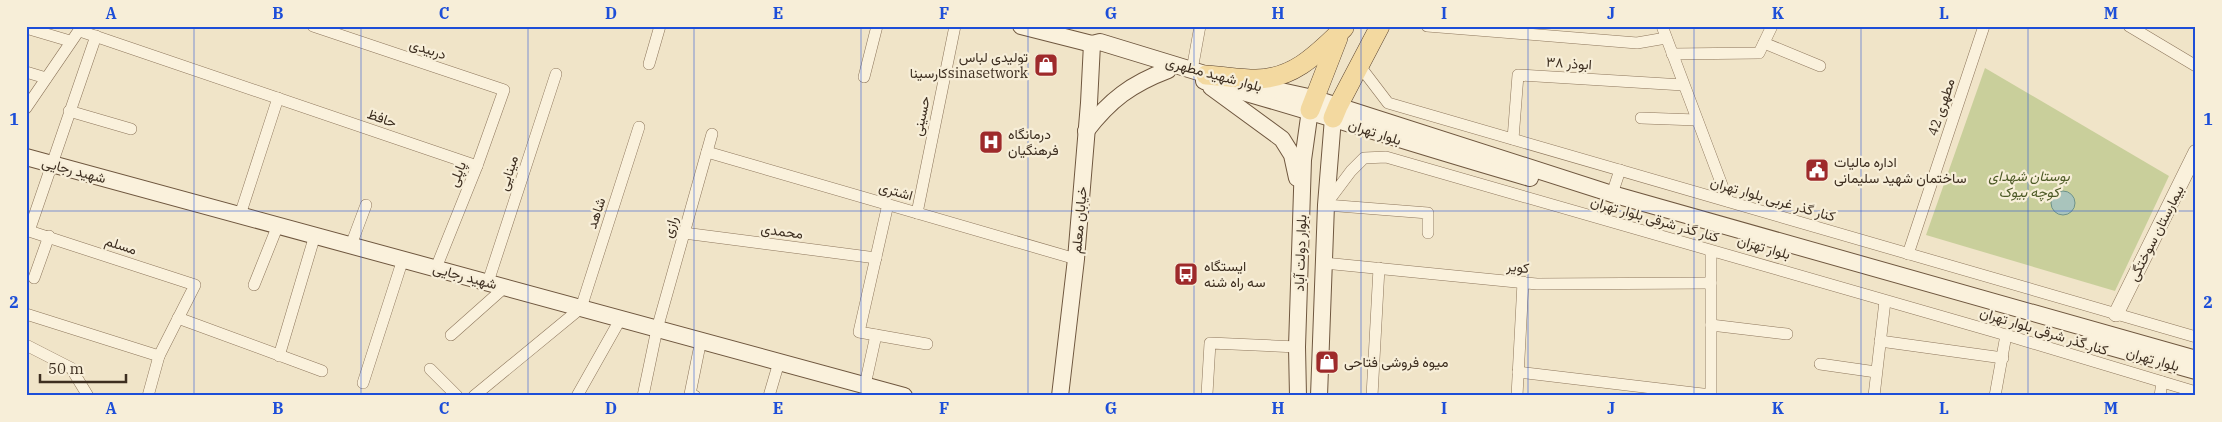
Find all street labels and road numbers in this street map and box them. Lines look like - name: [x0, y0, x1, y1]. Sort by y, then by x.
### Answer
- street label: دربیدی: [407, 35, 449, 63]
- street label: بلوار شهید مطهری: [1164, 52, 1264, 96]
- street label: ۳۸ ابوذر: [1546, 52, 1592, 74]
- street label: مطهری 42: [1923, 76, 1959, 138]
- street label: حسینی: [908, 95, 934, 137]
- street label: حافظ: [365, 105, 399, 131]
- street label: بلوار تهران: [1346, 115, 1404, 149]
- street label: شهید رجایی: [40, 153, 108, 187]
- street label: مینایی: [494, 153, 522, 193]
- street label: پاپلی: [444, 159, 471, 190]
- street label: کنار گذر غربی بلوار تهران: [1709, 173, 1837, 225]
- street label: اشتری: [877, 178, 915, 204]
- street label: بیمارستان سوختگی: [2124, 182, 2188, 284]
- street label: خیابان معلم: [1067, 186, 1091, 254]
- street label: کنار گذر شرقی بلوار تهران: [1589, 192, 1721, 246]
- street label: شاهد: [583, 195, 609, 231]
- street label: رازی: [658, 214, 682, 240]
- street label: بلوار دولت آباد: [1290, 214, 1310, 292]
- street label: محمدی: [760, 219, 804, 243]
- street label: مسلم: [103, 231, 139, 259]
- street label: بلوار تهران: [1735, 231, 1793, 263]
- street label: کویر: [1505, 257, 1530, 277]
- street label: شهید رجایی: [431, 259, 499, 293]
- street label: کنار گذر شرقی بلوار تهران: [1978, 303, 2110, 359]
- street label: بلوار تهران: [2124, 343, 2182, 375]

